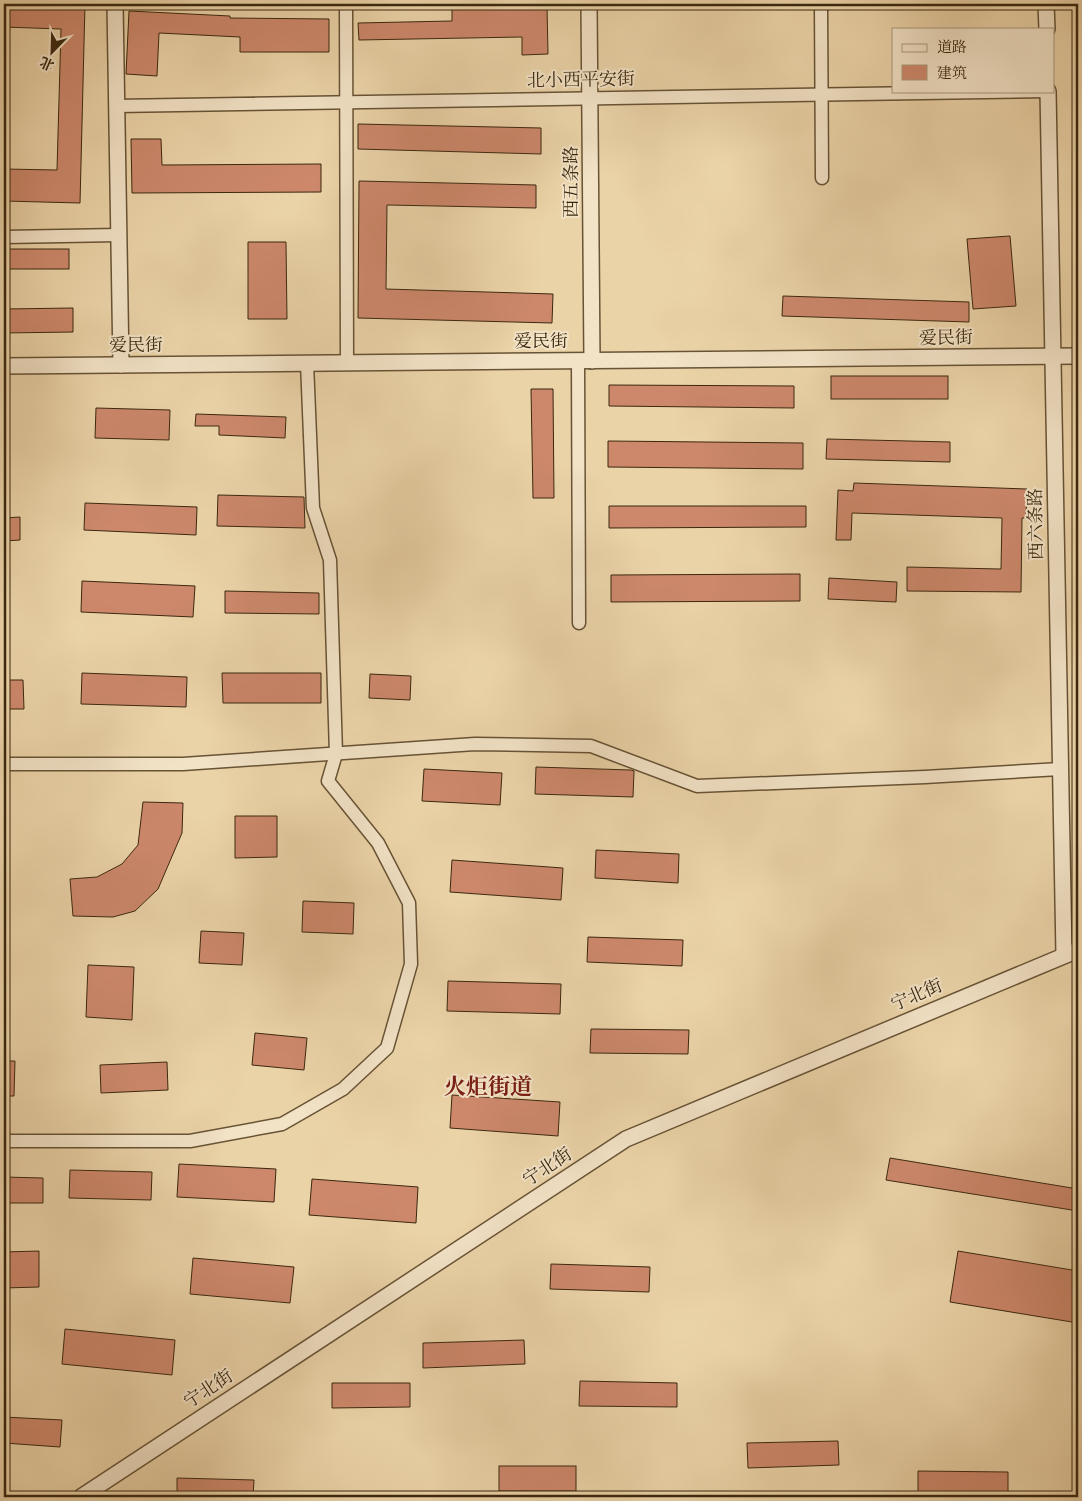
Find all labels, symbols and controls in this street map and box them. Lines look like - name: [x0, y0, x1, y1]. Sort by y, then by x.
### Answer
- north arrow: [28, 28, 78, 78]
- legend: [892, 28, 1054, 92]
- text: 道路: [937, 38, 967, 59]
- text: 北: [37, 51, 58, 74]
- text: 建筑: [937, 64, 967, 85]
- street label: 北小西平安街: [527, 68, 635, 94]
- street label: 西五条路: [560, 146, 585, 218]
- street label: 爱民街: [919, 326, 973, 352]
- street label: 爱民街: [514, 330, 568, 355]
- street label: 爱民街: [109, 334, 163, 359]
- street label: 西六条路: [1024, 488, 1050, 560]
- street label: 宁北街: [887, 974, 947, 1018]
- district label: 火炬街道: [444, 1073, 532, 1104]
- street label: 宁北街: [519, 1143, 577, 1193]
- street label: 宁北街: [180, 1365, 238, 1415]

